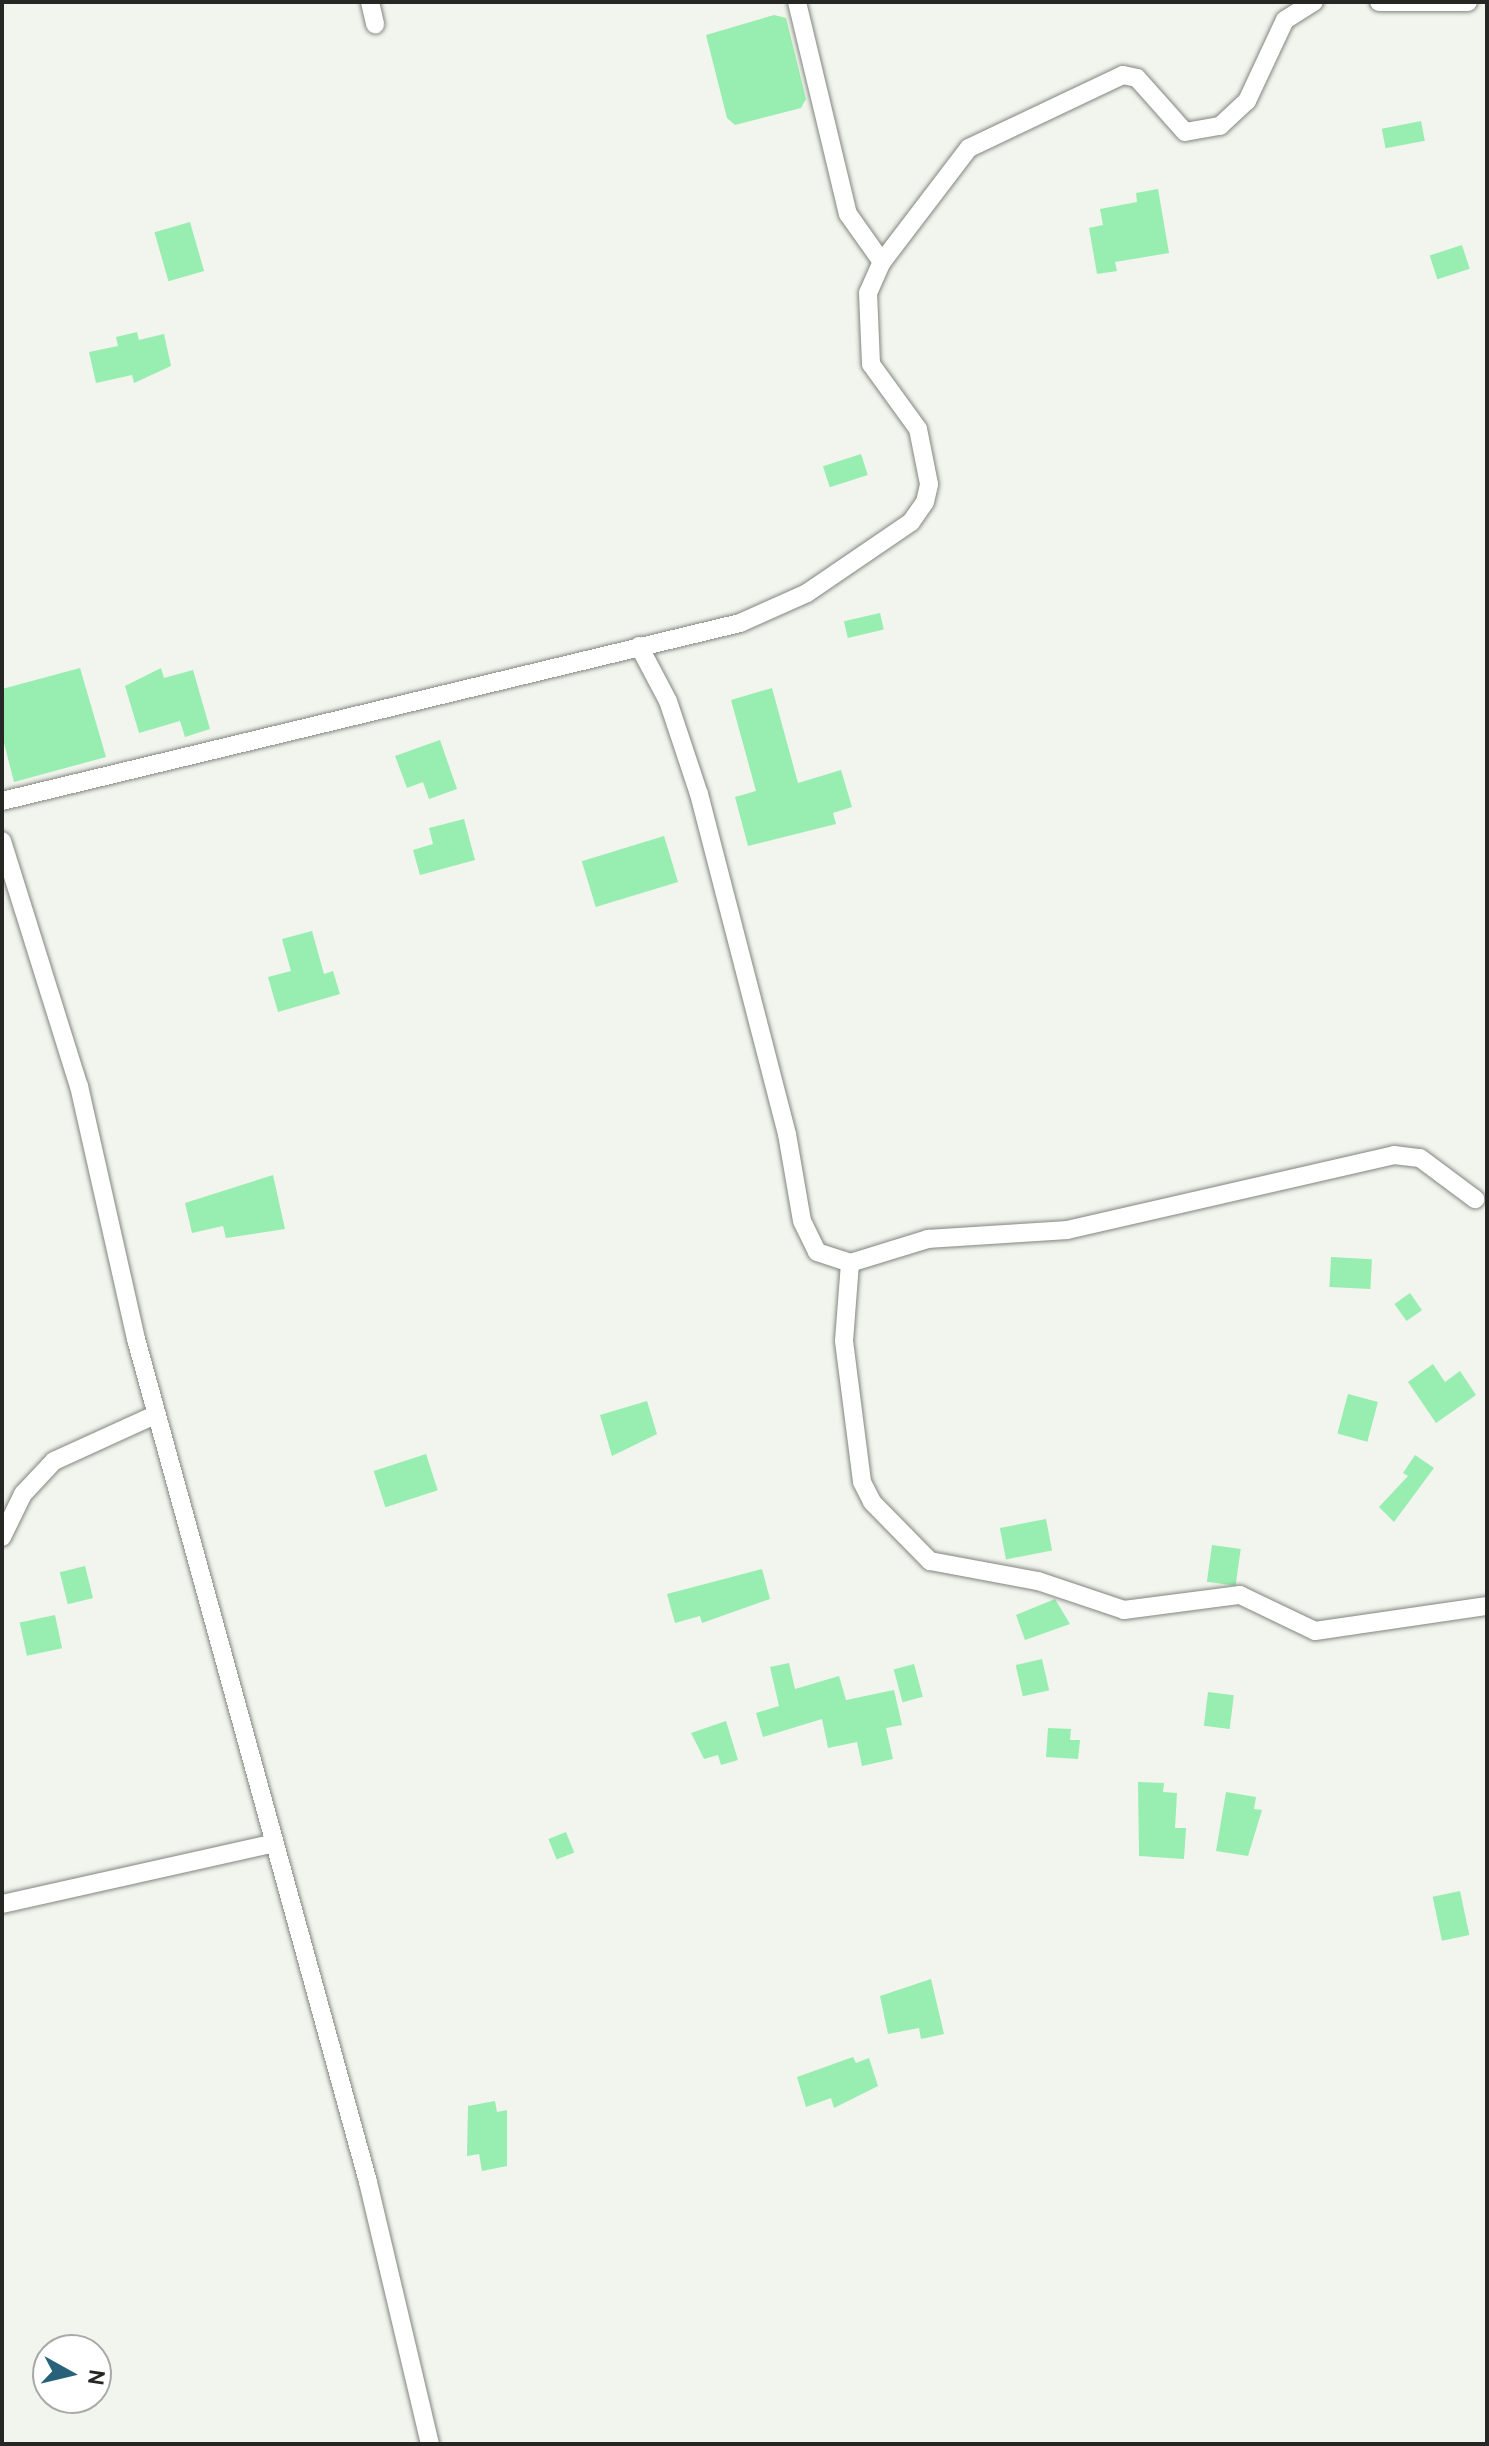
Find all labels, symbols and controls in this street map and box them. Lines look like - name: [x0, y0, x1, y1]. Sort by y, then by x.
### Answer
- north arrow: [32, 2334, 112, 2414]
- text: N: [80, 2367, 109, 2387]

